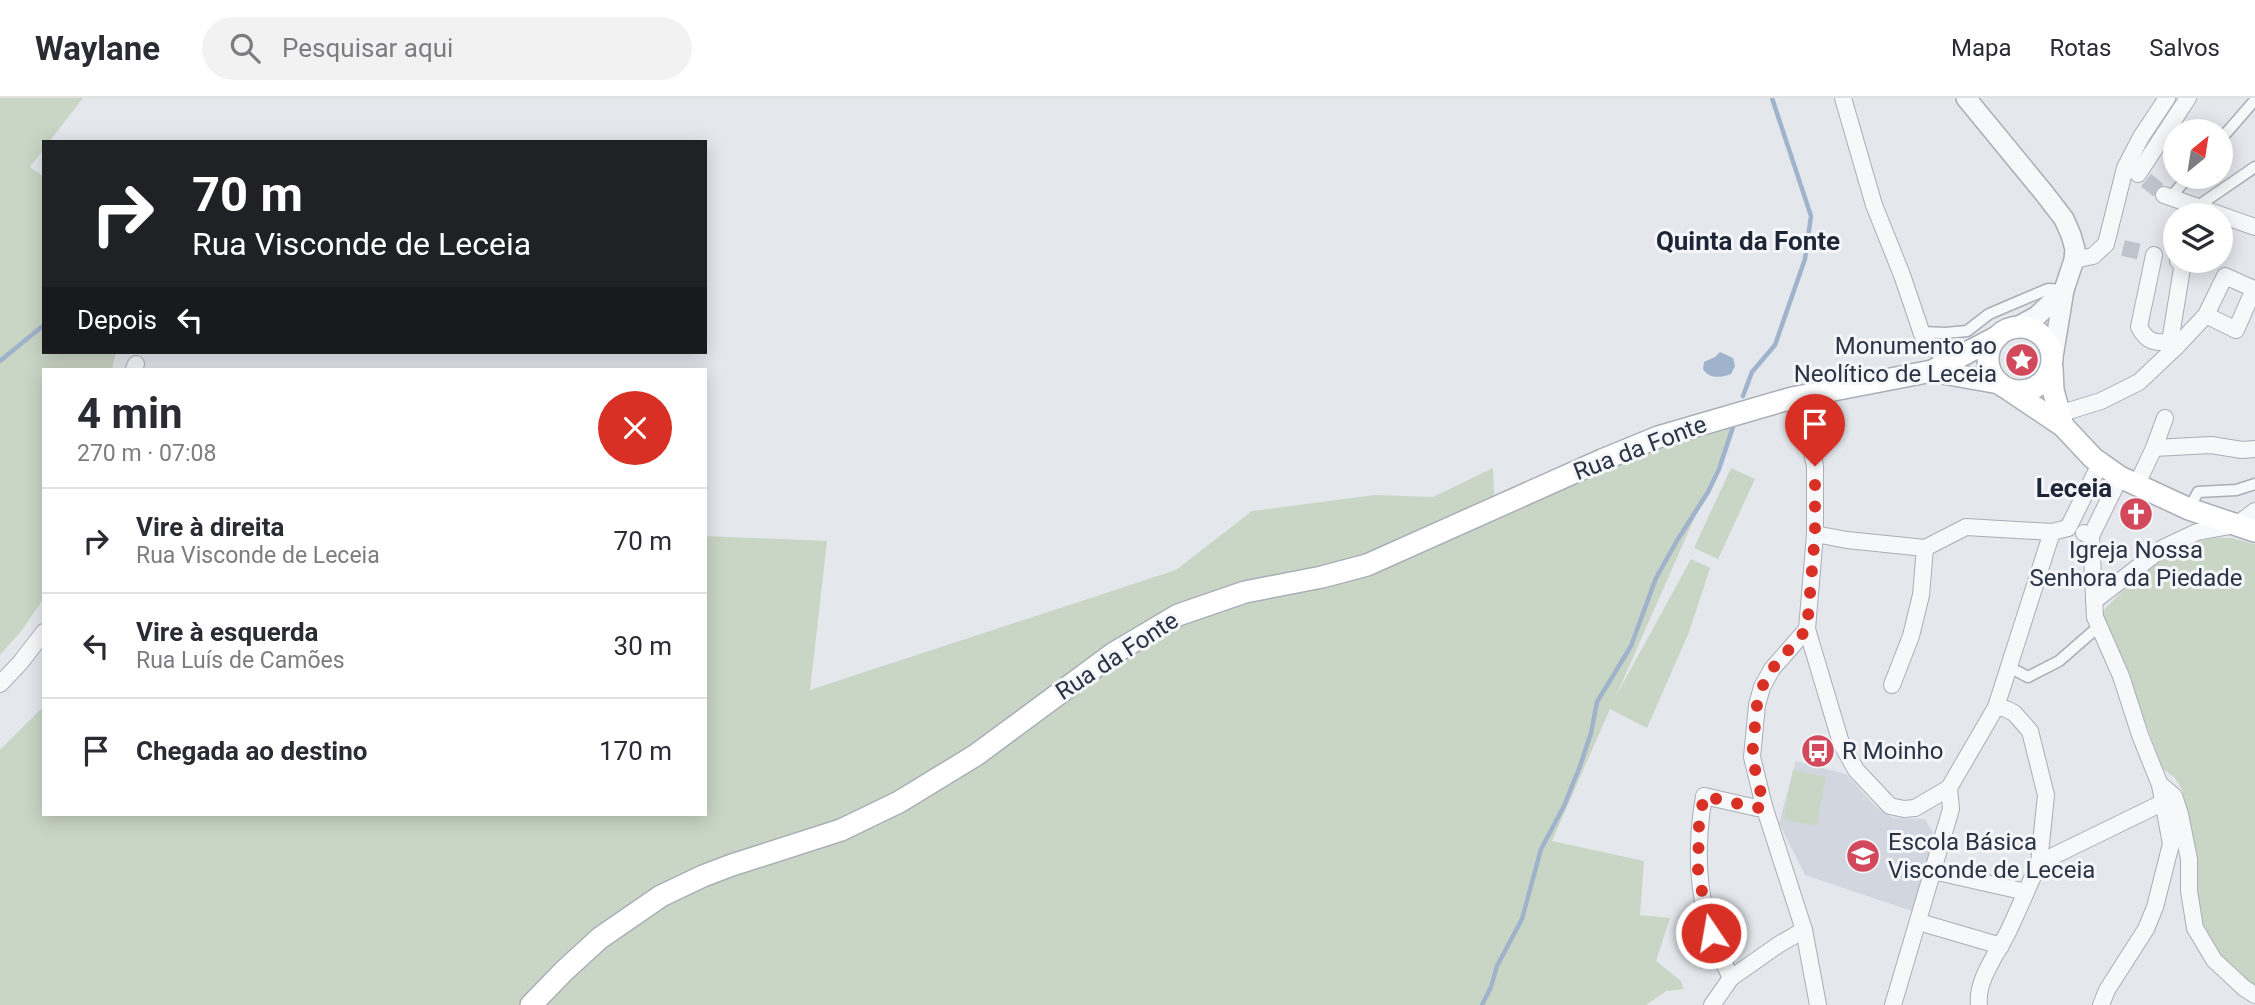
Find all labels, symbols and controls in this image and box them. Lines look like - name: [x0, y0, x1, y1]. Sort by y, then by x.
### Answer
- search box: [202, 17, 692, 80]
- text: Waylane: [35, 29, 160, 68]
- icon: search: [226, 29, 264, 67]
- text: Pesquisar aqui: [282, 33, 453, 63]
- text: Mapa: [1951, 34, 2012, 62]
- text: Rotas: [2050, 34, 2111, 62]
- text: Salvos: [2149, 34, 2220, 62]
- north arrow: [2163, 119, 2233, 189]
- map controls: [2163, 119, 2233, 273]
- text: 70 m: [192, 166, 303, 223]
- icon: right: [77, 168, 168, 259]
- button: layers: [2163, 203, 2233, 273]
- text: Rua Visconde de Leceia: [192, 225, 531, 263]
- district label: Quinta da Fonte: [1656, 226, 1840, 256]
- icon: left: [171, 301, 209, 339]
- text: Depois: [77, 305, 157, 335]
- place label: Monumento ao Neolítico de Leceia: [1794, 332, 1997, 388]
- place icon: Monumento ao Neolítico de Leceia: [2003, 341, 2041, 379]
- text: 4 min: [77, 389, 183, 438]
- button: close: [598, 391, 672, 465]
- pin: [1785, 394, 1845, 466]
- icon: arrive: [1796, 405, 1834, 443]
- street label: Rua da Fonte: [1570, 410, 1710, 486]
- text: 270 m · 07:08: [77, 440, 216, 467]
- district label: Leceia: [2036, 473, 2112, 503]
- church icon: Igreja Nossa Senhora da Piedade: [2117, 495, 2155, 533]
- text: Vire à direita: [136, 512, 284, 542]
- icon: right: [77, 522, 115, 560]
- text: 70 m: [614, 526, 672, 556]
- place label: Igreja Nossa Senhora da Piedade: [2030, 536, 2242, 592]
- text: Rua Visconde de Leceia: [136, 542, 380, 569]
- street label: Rua da Fonte: [1051, 606, 1183, 706]
- text: Vire à esquerda: [136, 617, 319, 647]
- icon: left: [77, 627, 115, 665]
- text: 30 m: [614, 631, 672, 661]
- text: Rua Luís de Camões: [136, 647, 345, 674]
- icon: arrive: [77, 732, 115, 770]
- bus stop icon: R Moinho: [1799, 732, 1837, 770]
- text: Chegada ao destino: [136, 736, 367, 766]
- text: 170 m: [599, 736, 672, 766]
- place label: R Moinho: [1842, 737, 1943, 765]
- place label: Escola Básica Visconde de Leceia: [1888, 828, 2095, 884]
- school or university icon: Escola Básica Visconde de Leceia: [1844, 837, 1882, 875]
- position arrow: [1674, 896, 1748, 970]

